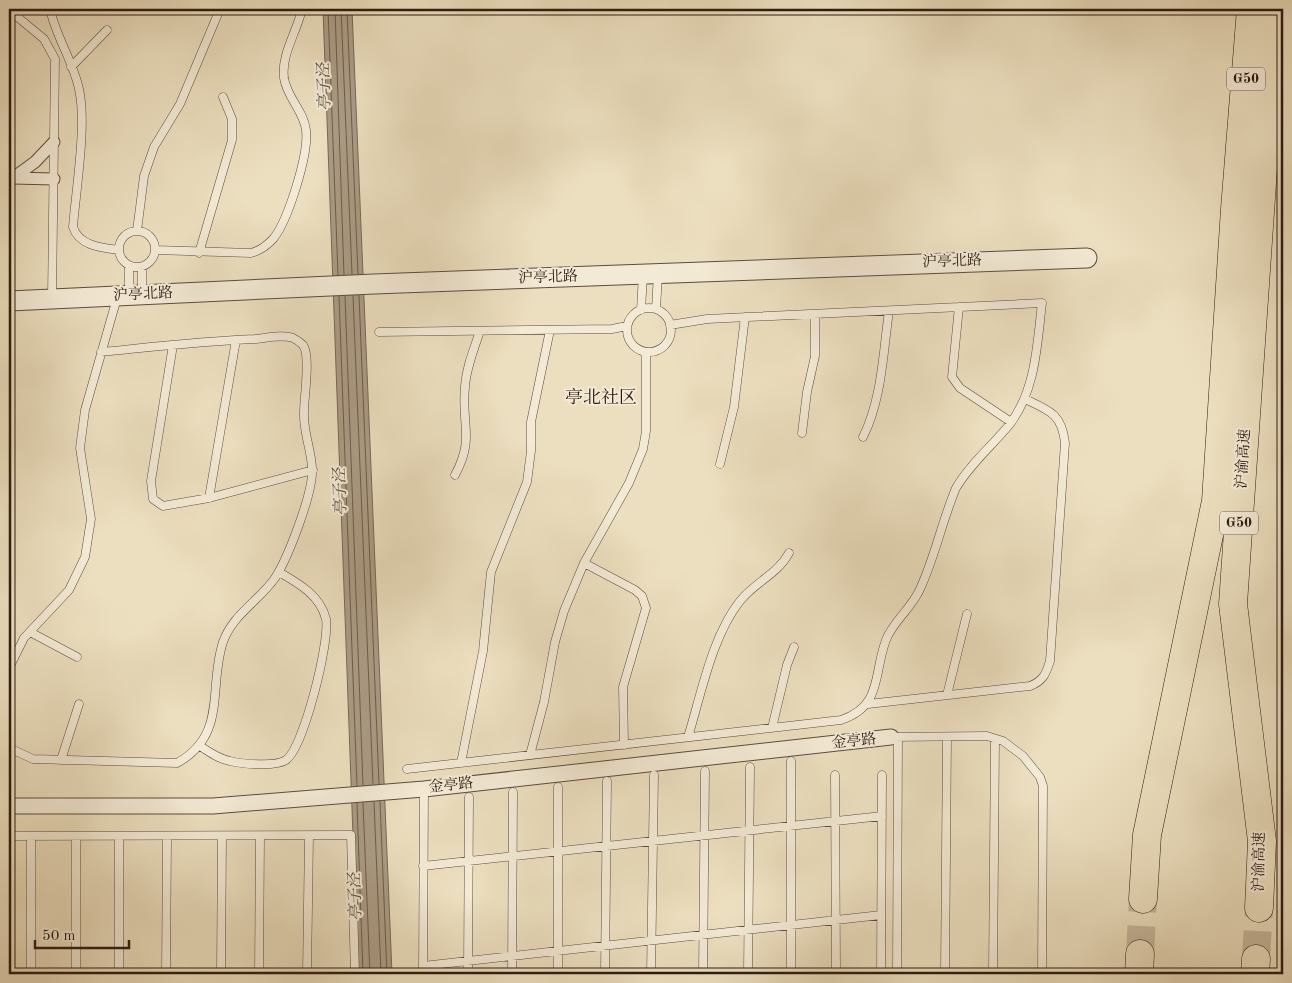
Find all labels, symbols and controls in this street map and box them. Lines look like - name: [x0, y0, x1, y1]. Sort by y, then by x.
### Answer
- water label: 亭子泾: [314, 62, 334, 111]
- road number: G50: [1227, 68, 1265, 90]
- street label: 沪亭北路: [922, 251, 982, 271]
- street label: 沪亭北路: [518, 267, 578, 287]
- street label: 沪亭北路: [113, 284, 173, 304]
- district label: 亭北社区: [565, 387, 637, 407]
- street label: 沪渝高速: [1232, 428, 1254, 489]
- water label: 亭子泾: [330, 467, 350, 516]
- road number: G50: [1220, 512, 1258, 534]
- street label: 金亭路: [831, 730, 877, 752]
- street label: 金亭路: [428, 774, 474, 796]
- street label: 沪渝高速: [1250, 832, 1268, 892]
- water label: 亭子泾: [345, 872, 365, 921]
- scale bar: [35, 918, 129, 950]
- text: 50 m: [42, 929, 76, 944]

